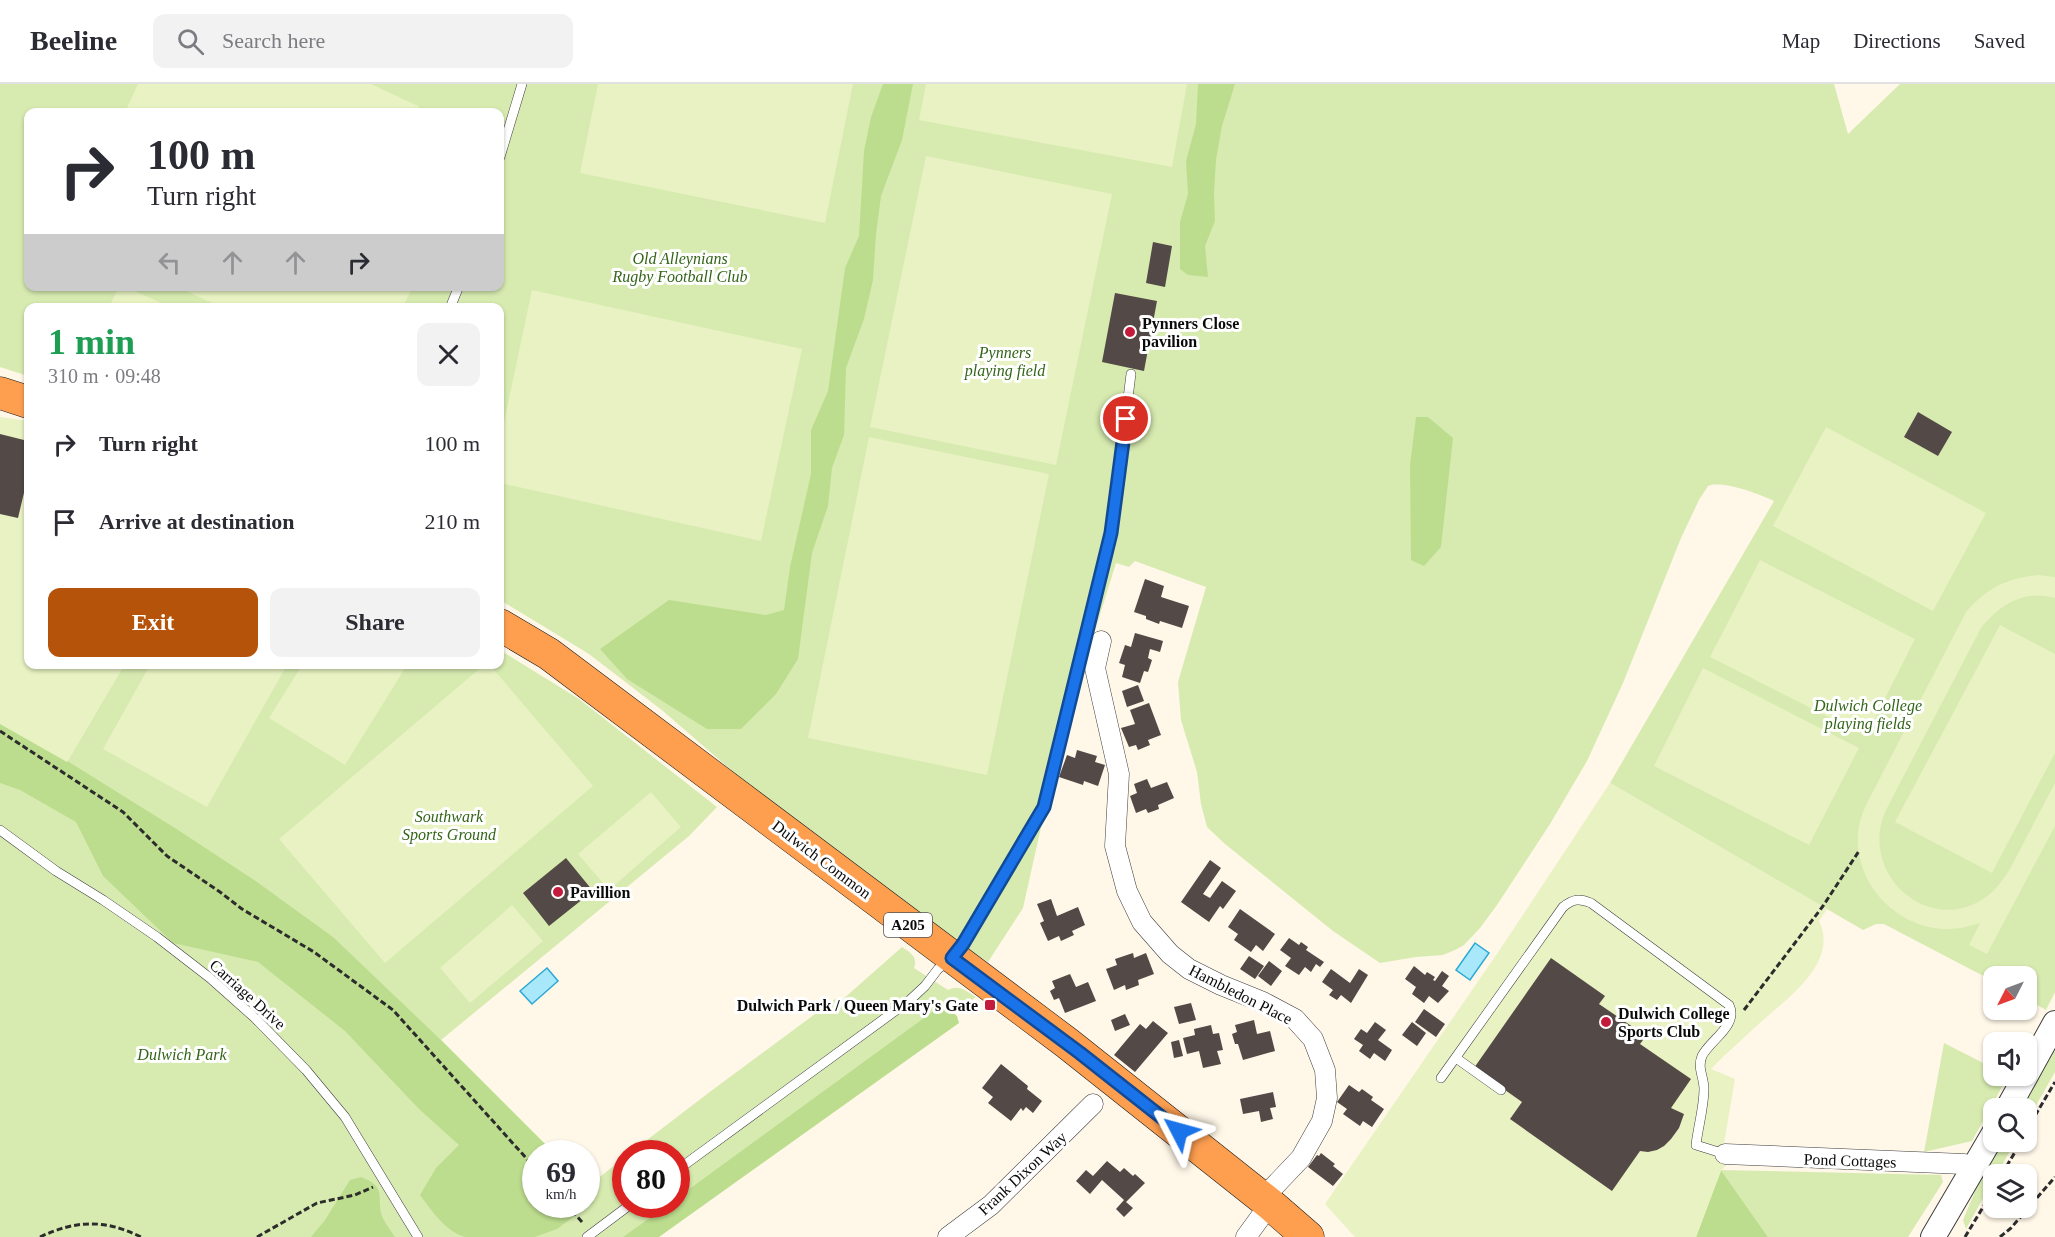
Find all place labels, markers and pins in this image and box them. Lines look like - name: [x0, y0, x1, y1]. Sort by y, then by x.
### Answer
- place label: Pynners Close pavilion: [1142, 315, 1239, 351]
- marker: Pynners Close pavilion: [1123, 325, 1137, 339]
- pin: [1100, 393, 1151, 444]
- place label: Pavillion: [570, 884, 631, 901]
- marker: Pavillion: [551, 885, 565, 899]
- place label: Dulwich Park / Queen Mary's Gate: [737, 997, 978, 1015]
- marker: Dulwich Park / Queen Mary's Gate: [983, 998, 997, 1012]
- place label: Dulwich College Sports Club: [1618, 1005, 1730, 1041]
- marker: Dulwich College Sports Club: [1599, 1015, 1613, 1029]

